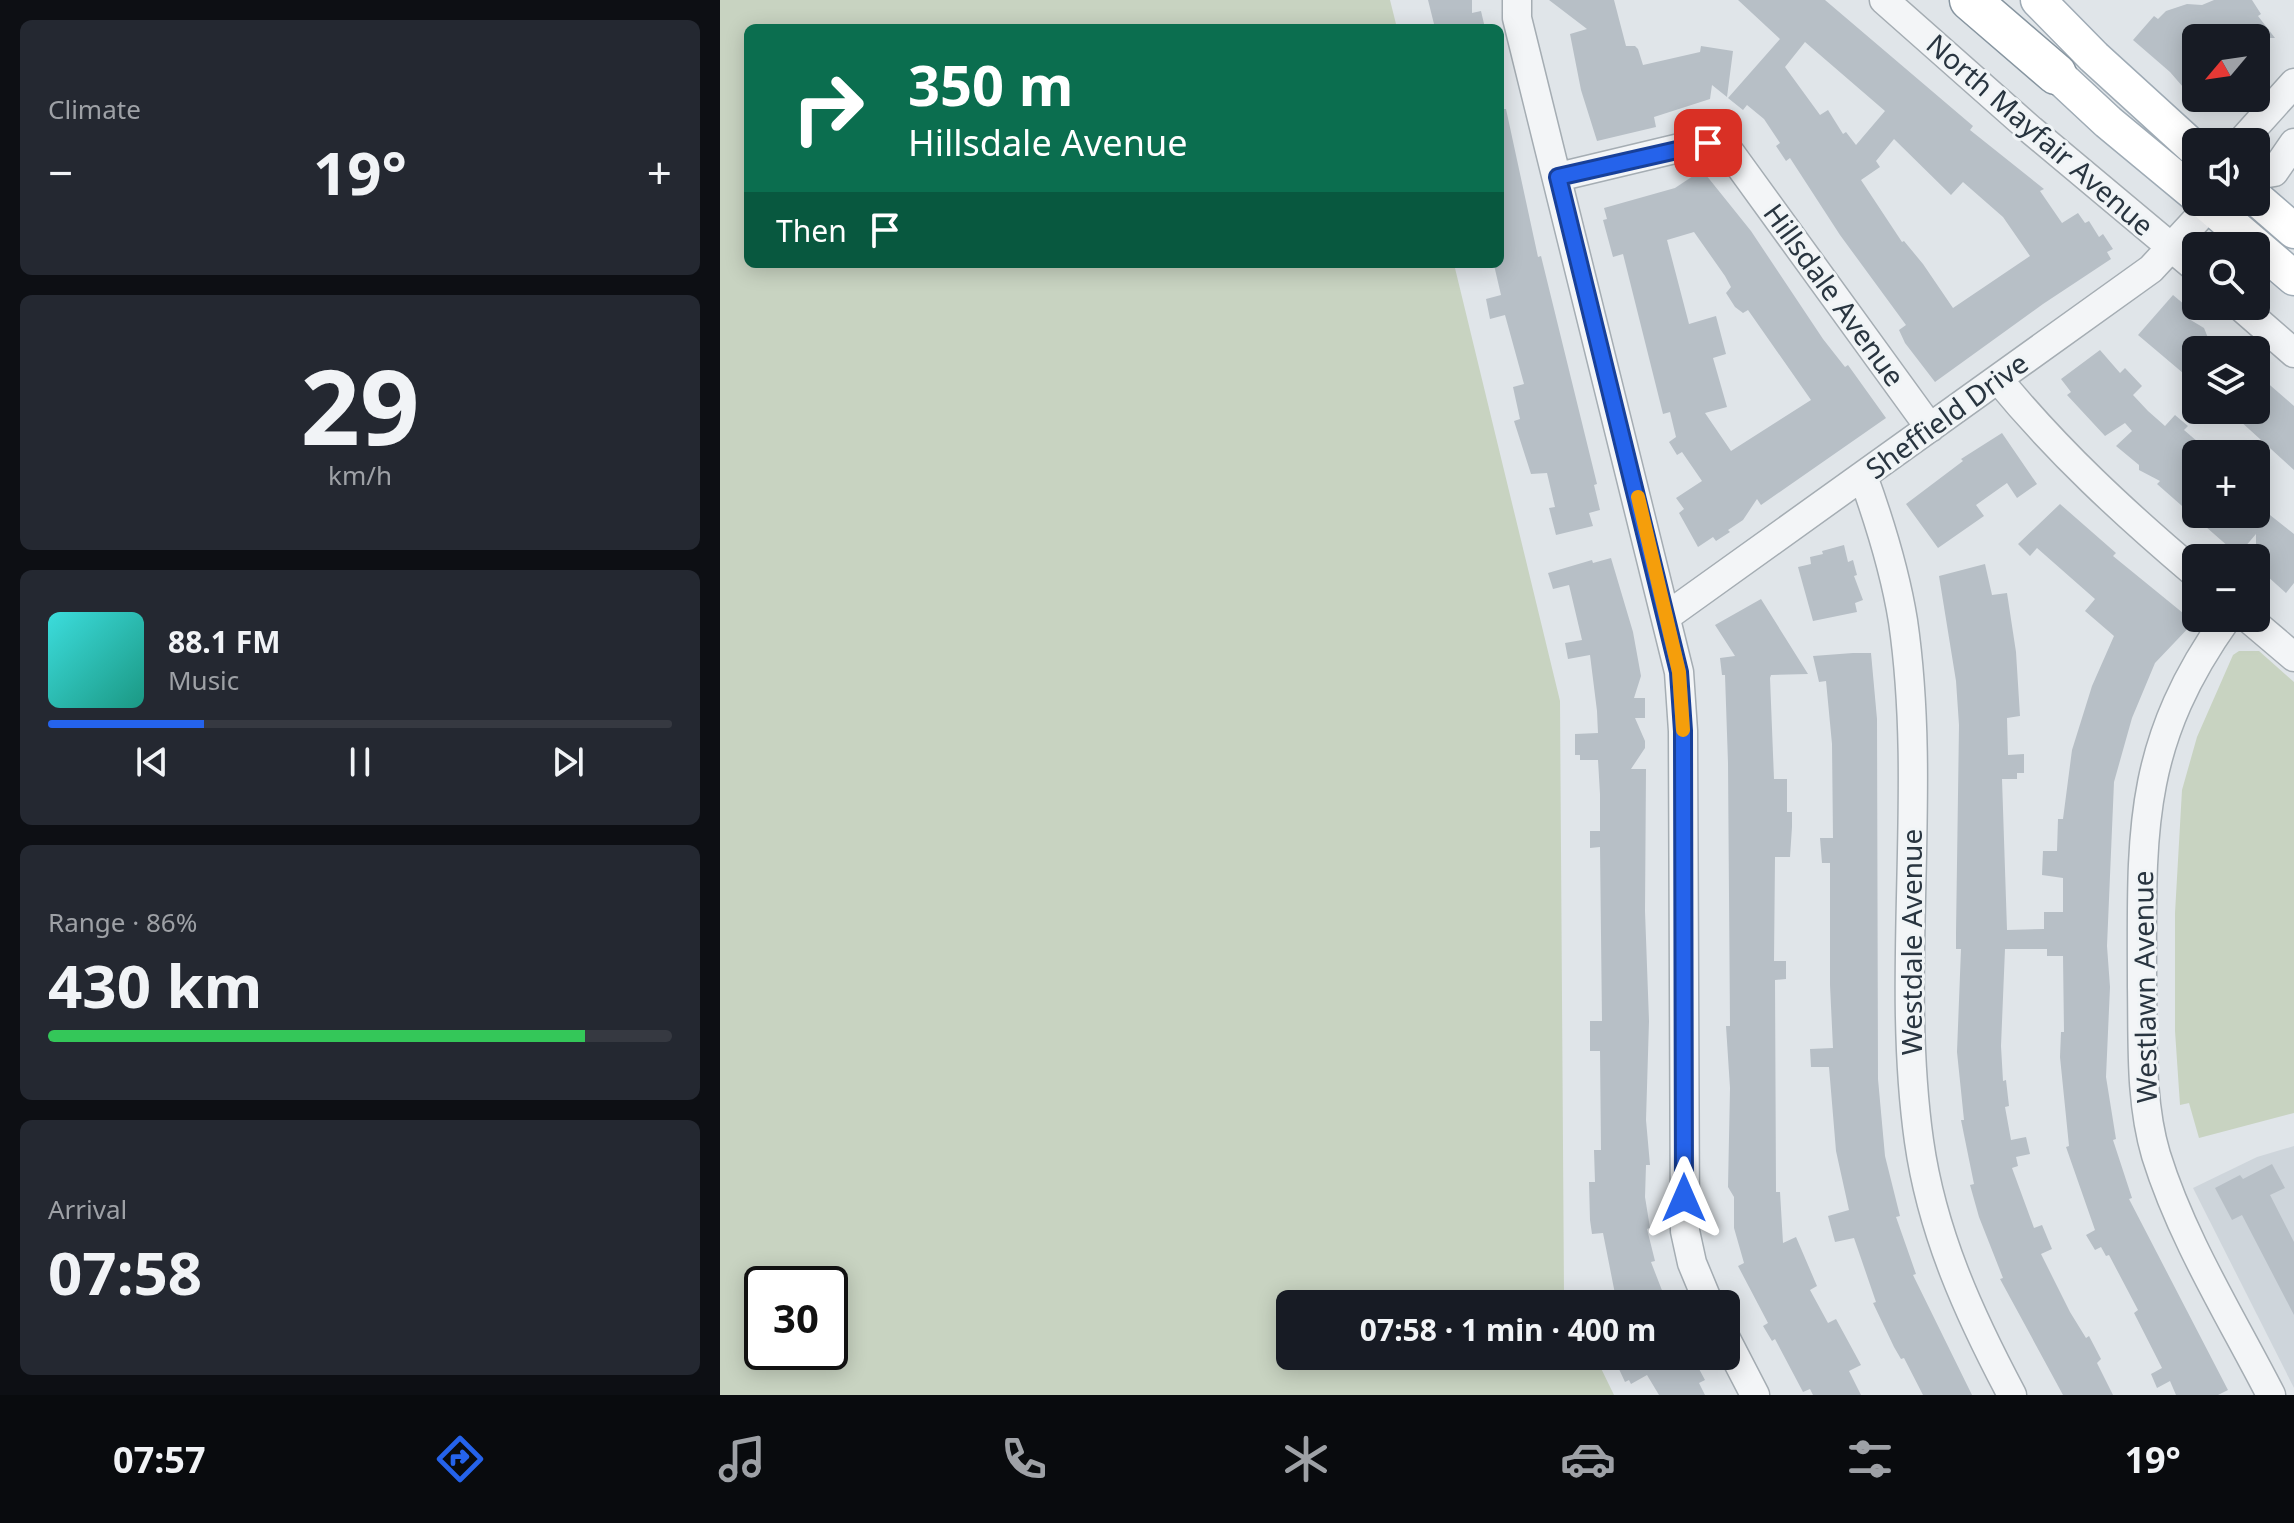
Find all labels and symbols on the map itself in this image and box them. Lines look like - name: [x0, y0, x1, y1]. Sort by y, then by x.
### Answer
- north arrow: [2182, 24, 2270, 112]
- street label: North Mayfair Avenue: [1919, 25, 2162, 244]
- pin: [1674, 109, 1742, 177]
- street label: Hillsdale Avenue: [1756, 195, 1914, 394]
- street label: Sheffield Drive: [1858, 343, 2035, 487]
- street label: Westdale Avenue: [1892, 829, 1930, 1055]
- street label: Westlawn Avenue: [2123, 870, 2165, 1104]
- position arrow: [1642, 1156, 1726, 1240]
- speed limit sign: 30: [744, 1266, 848, 1370]

